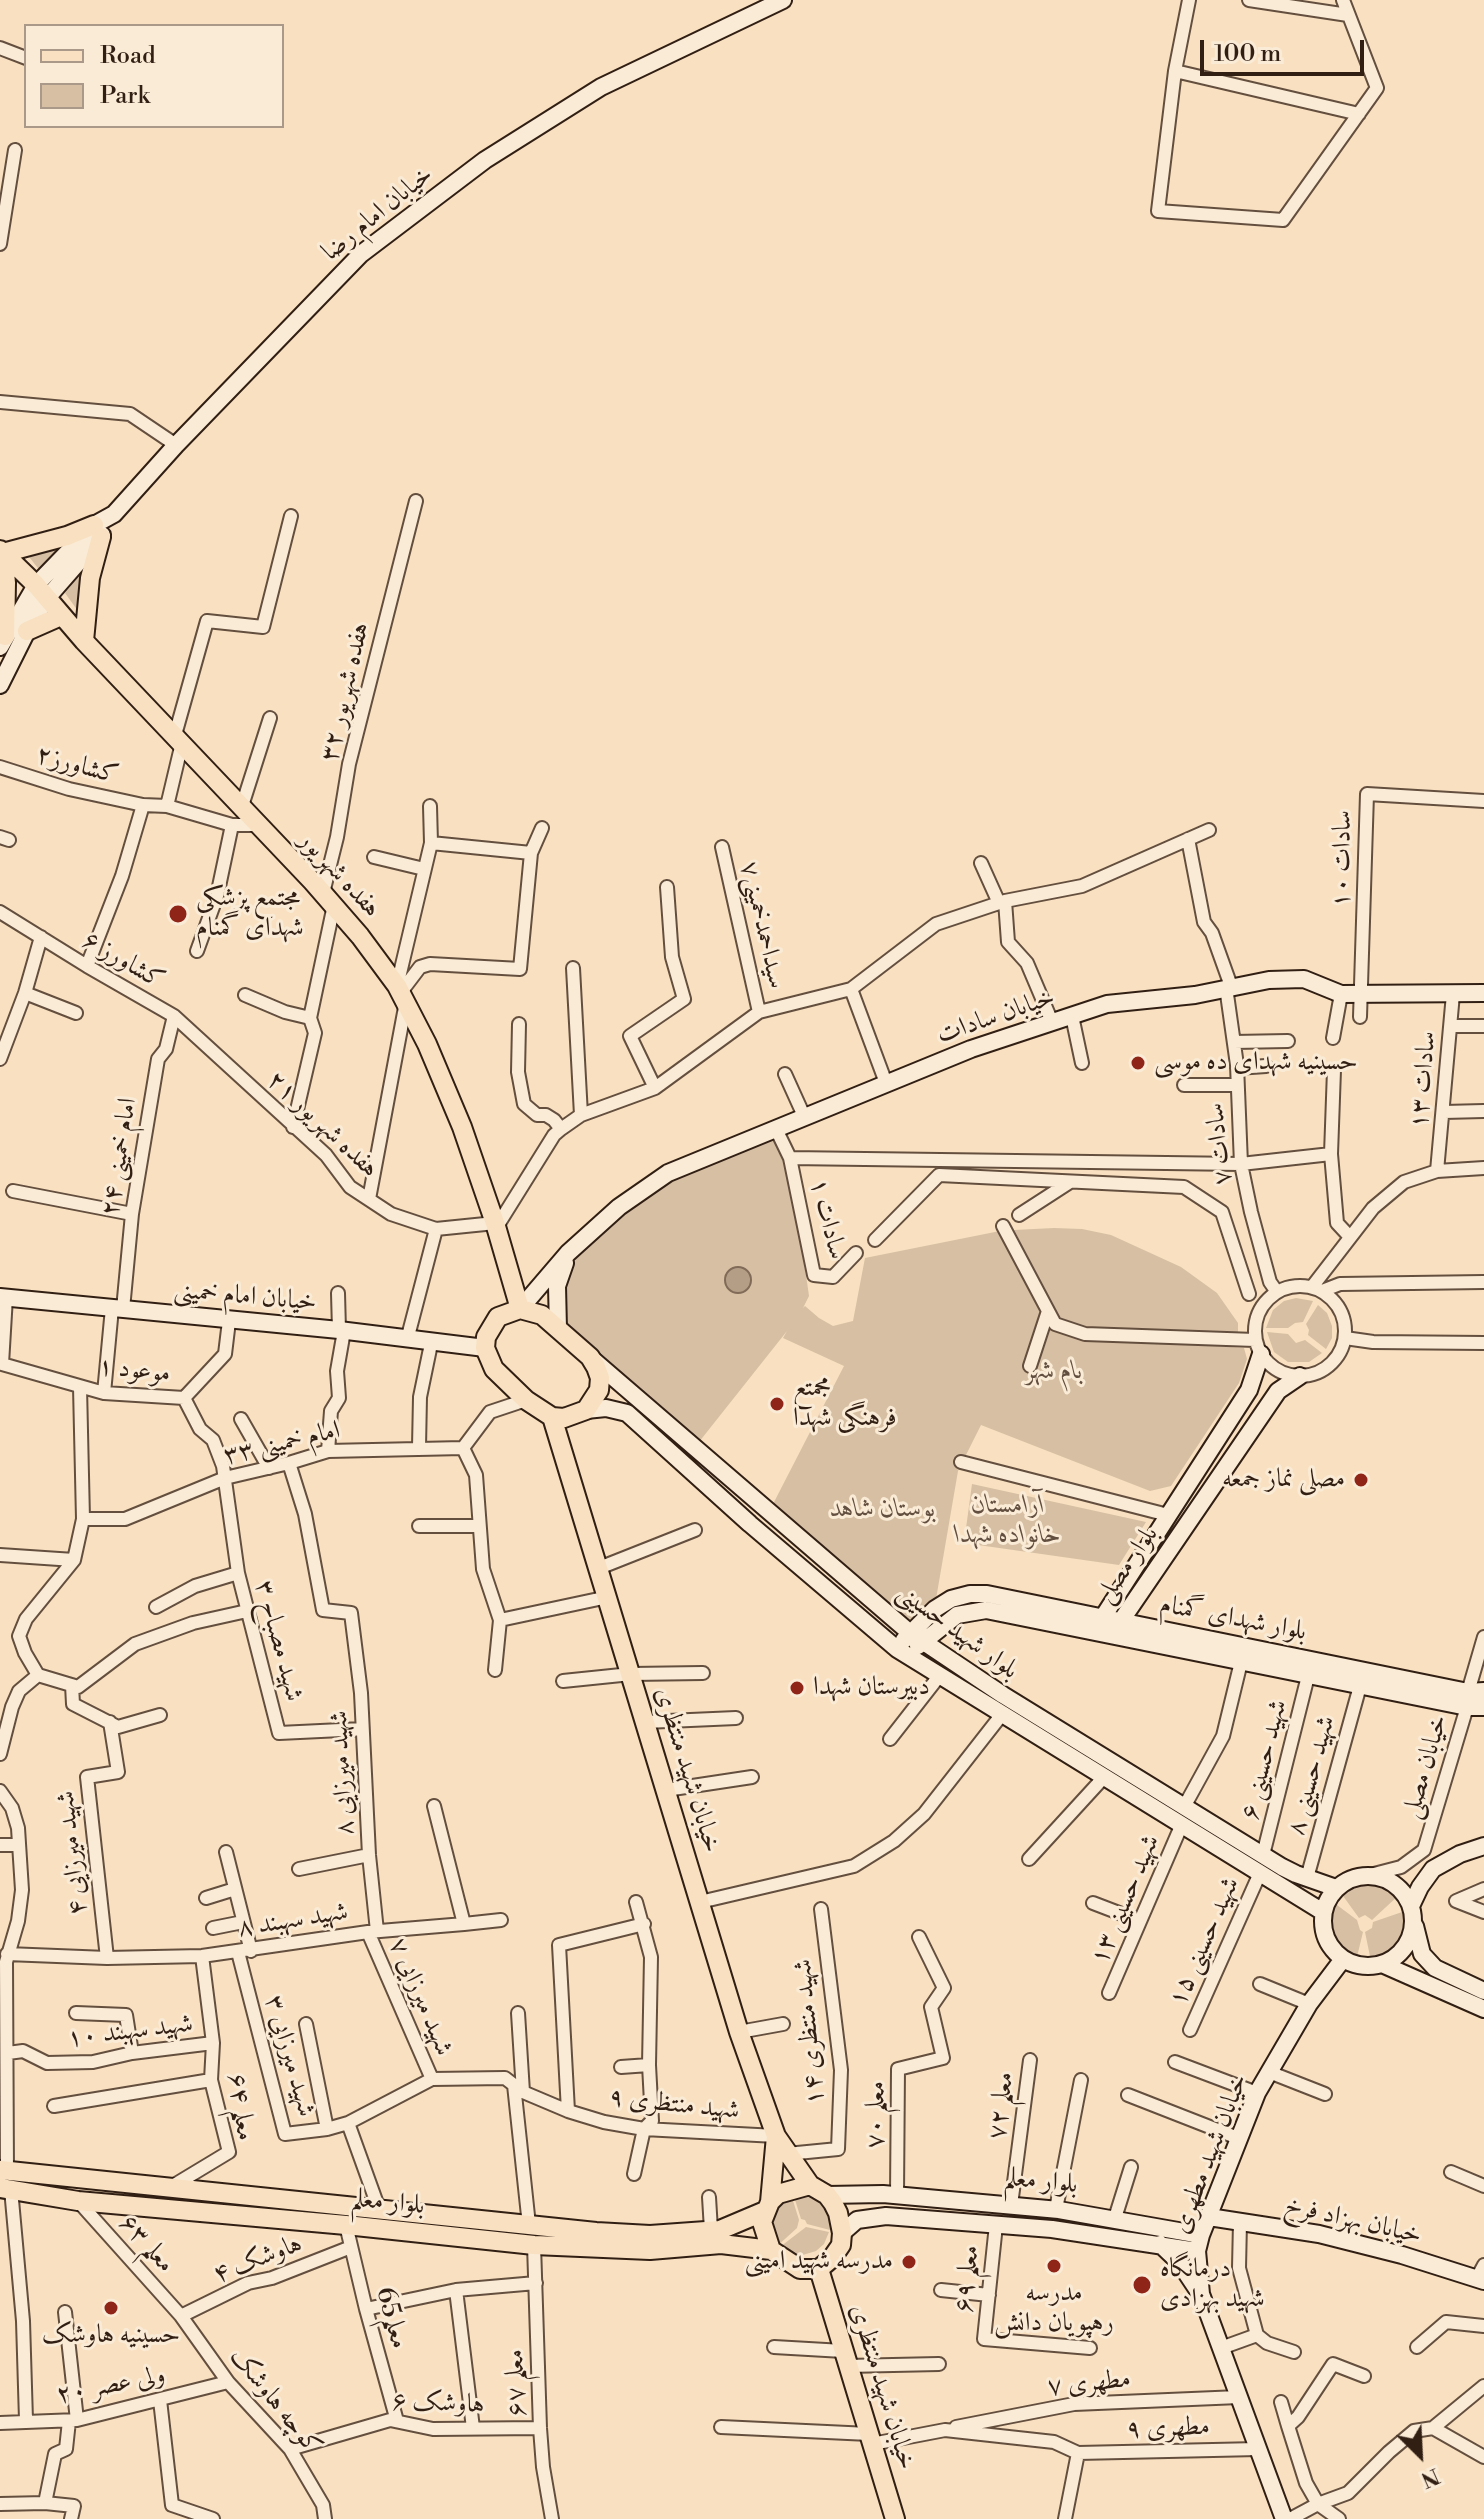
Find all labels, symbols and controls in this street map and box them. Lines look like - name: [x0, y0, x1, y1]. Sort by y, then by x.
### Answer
- legend: [24, 24, 284, 128]
- scale bar: [1204, 24, 1368, 74]
- text: 100 m: [1214, 39, 1281, 69]
- text: Road: [100, 41, 156, 71]
- text: Park: [100, 81, 150, 111]
- street label: خیابان امام رضا: [316, 160, 440, 268]
- street label: هفده شهریور ۳۲: [315, 619, 377, 765]
- street label: کشاورز۲: [32, 740, 122, 792]
- street label: سادات ۱۰: [1327, 810, 1359, 908]
- street label: هفده شهریور: [291, 826, 387, 924]
- street label: سیداحمدخمینی۷: [732, 858, 792, 992]
- place label: مجتمع پزشکی شهدای گمنام: [196, 883, 304, 944]
- marker: مجتمع پزشکی شهدای گمنام: [167, 903, 189, 925]
- street label: کشاورز ۶: [76, 925, 170, 997]
- street label: خیابان سادات: [933, 982, 1059, 1052]
- street label: سادات ۱۳: [1404, 1030, 1444, 1130]
- place label: حسینیه شهدای ده موسی: [1154, 1047, 1358, 1079]
- marker: حسینیه شهدای ده موسی: [1129, 1054, 1147, 1072]
- street label: هفده شهریور ۲۱: [259, 1065, 385, 1185]
- street label: امام خمینی ۲۴: [95, 1096, 145, 1218]
- street label: سادات ۷: [1200, 1101, 1240, 1187]
- street label: سادات ۱: [802, 1175, 852, 1263]
- street label: خیابان امام خمینی: [172, 1275, 318, 1319]
- street label: موعود ۱: [96, 1352, 172, 1390]
- park label: بام شهر: [1025, 1356, 1083, 1388]
- place label: مجمتع فرهنگی شهدا: [793, 1373, 897, 1434]
- marker: مجمتع فرهنگی شهدا: [768, 1395, 786, 1413]
- street label: امام خمینی ۳۳: [221, 1415, 343, 1473]
- place label: مصلی نماز جمعه: [1222, 1464, 1345, 1496]
- marker: مصلی نماز جمعه: [1352, 1471, 1370, 1489]
- park label: آرامستان خانواده شهدا: [955, 1490, 1061, 1552]
- park label: بوستان شاهد: [830, 1494, 936, 1526]
- street label: بلوار مصلی: [1090, 1520, 1166, 1610]
- street label: شهید مصباح ۳: [247, 1577, 309, 1705]
- street label: بلوار شهید حسینی: [890, 1577, 1024, 1687]
- street label: بلوار شهدای گمنام: [1157, 1589, 1309, 1649]
- place label: دبیرستان شهدا: [813, 1672, 930, 1704]
- marker: دبیرستان شهدا: [788, 1679, 806, 1697]
- street label: خیابان شهید منتظری: [647, 1684, 727, 1856]
- street label: شهید حسینی ۶: [1235, 1697, 1295, 1823]
- street label: شهید میرزایی ۸: [324, 1710, 362, 1836]
- street label: خیابان مصلی: [1396, 1711, 1456, 1823]
- street label: شهید حسینی ۸: [1281, 1713, 1343, 1839]
- street label: شهید میرزایی ۴: [51, 1789, 95, 1917]
- street label: شهید حسینی ۱۳: [1085, 1831, 1167, 1969]
- street label: شهید حسینی ۱۵: [1163, 1873, 1247, 2011]
- street label: شهید سهبند ۸: [236, 1897, 350, 1945]
- street label: شهید میرزایی ۷: [381, 1933, 459, 2061]
- street label: شهید منتظری ۱۴: [788, 1958, 832, 2106]
- street label: شهید میرزایی ۳: [257, 1992, 321, 2120]
- street label: شهید سهبند ۱۰: [65, 2009, 195, 2055]
- street label: معلم ۷۲: [982, 2070, 1022, 2142]
- street label: خیابان شهید مطهری: [1166, 2070, 1256, 2238]
- street label: معلم ۶۴: [220, 2071, 260, 2143]
- street label: معلم ۷۰: [861, 2081, 893, 2149]
- street label: شهید منتظری ۹: [607, 2083, 741, 2127]
- street label: بلوار معلم: [1003, 2163, 1079, 2201]
- street label: بلوار معلم: [350, 2184, 426, 2222]
- street label: خیابان بهزاد فرخ: [1281, 2190, 1425, 2252]
- street label: معلم ۶۳: [112, 2208, 180, 2280]
- street label: هاوشک ۴: [209, 2229, 307, 2291]
- street label: معلم ۶۹: [949, 2244, 987, 2314]
- place label: مدرسه شهید امینی: [744, 2246, 893, 2278]
- marker: مدرسه شهید امینی: [900, 2253, 918, 2271]
- place label: درمانگاه شهید بهزادی: [1160, 2254, 1265, 2316]
- marker: مدرسه رهپویان دانش: [1045, 2257, 1063, 2275]
- marker: درمانگاه شهید بهزادی: [1131, 2274, 1153, 2296]
- place label: مدرسه رهپویان دانش: [994, 2278, 1114, 2340]
- street label: معلم65: [368, 2284, 414, 2352]
- marker: حسینیه هاوشک: [102, 2299, 120, 2317]
- street label: خیابان شهید منتظری: [842, 2301, 922, 2473]
- place label: حسینیه هاوشک: [42, 2320, 180, 2352]
- street label: کوچه هاوشک: [222, 2342, 328, 2462]
- street label: معلم ۶۷: [500, 2348, 534, 2418]
- street label: ولی عصر ۲۰: [54, 2360, 168, 2412]
- street label: مطهری ۷: [1046, 2364, 1132, 2404]
- street label: هاوشک ۶: [391, 2387, 485, 2421]
- street label: مطهری ۹: [1126, 2412, 1210, 2446]
- north arrow: [1380, 2415, 1460, 2495]
- text: N: [1417, 2462, 1443, 2493]

